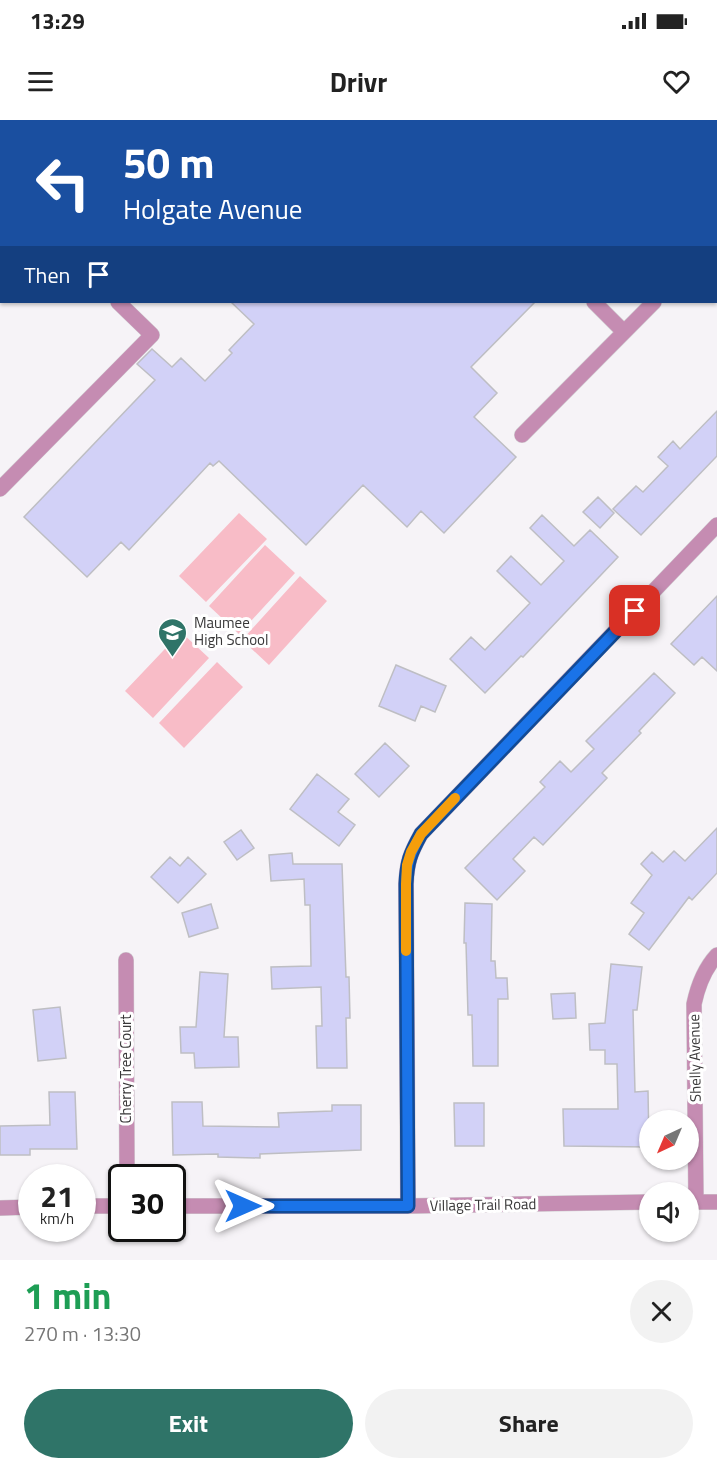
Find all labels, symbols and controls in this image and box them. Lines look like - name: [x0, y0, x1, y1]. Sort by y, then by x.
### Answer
- text: 13:29: [30, 4, 85, 38]
- text: Drivr: [330, 61, 387, 102]
- icon: menu: [24, 65, 57, 98]
- icon: heart: [660, 65, 693, 98]
- text: 50 m: [123, 130, 215, 194]
- icon: left: [24, 144, 102, 222]
- text: Holgate Avenue: [123, 188, 303, 229]
- text: Then: [24, 258, 70, 292]
- icon: arrive: [82, 258, 115, 291]
- pin: [609, 585, 660, 636]
- icon: arrive: [618, 594, 651, 627]
- place label: Maumee High School: [194, 611, 269, 651]
- school or university icon: Maumee High School: [157, 616, 189, 658]
- street label: Cherry Tree Court: [114, 1014, 137, 1124]
- street label: Shelly Avenue: [682, 1014, 707, 1102]
- north arrow: [639, 1110, 699, 1170]
- map controls: [639, 1110, 699, 1242]
- speed limit sign: 30: [108, 1164, 186, 1242]
- text: 21: [40, 1173, 74, 1219]
- position arrow: [211, 1174, 275, 1238]
- button: sound: [639, 1182, 699, 1242]
- street label: Village Trail Road: [429, 1192, 537, 1217]
- text: km/h: [40, 1207, 74, 1230]
- text: 1 min: [24, 1268, 111, 1323]
- button: close: [630, 1280, 693, 1343]
- text: 270 m · 13:30: [24, 1318, 141, 1349]
- button: Exit: [24, 1389, 353, 1458]
- button: Share: [365, 1389, 693, 1458]

